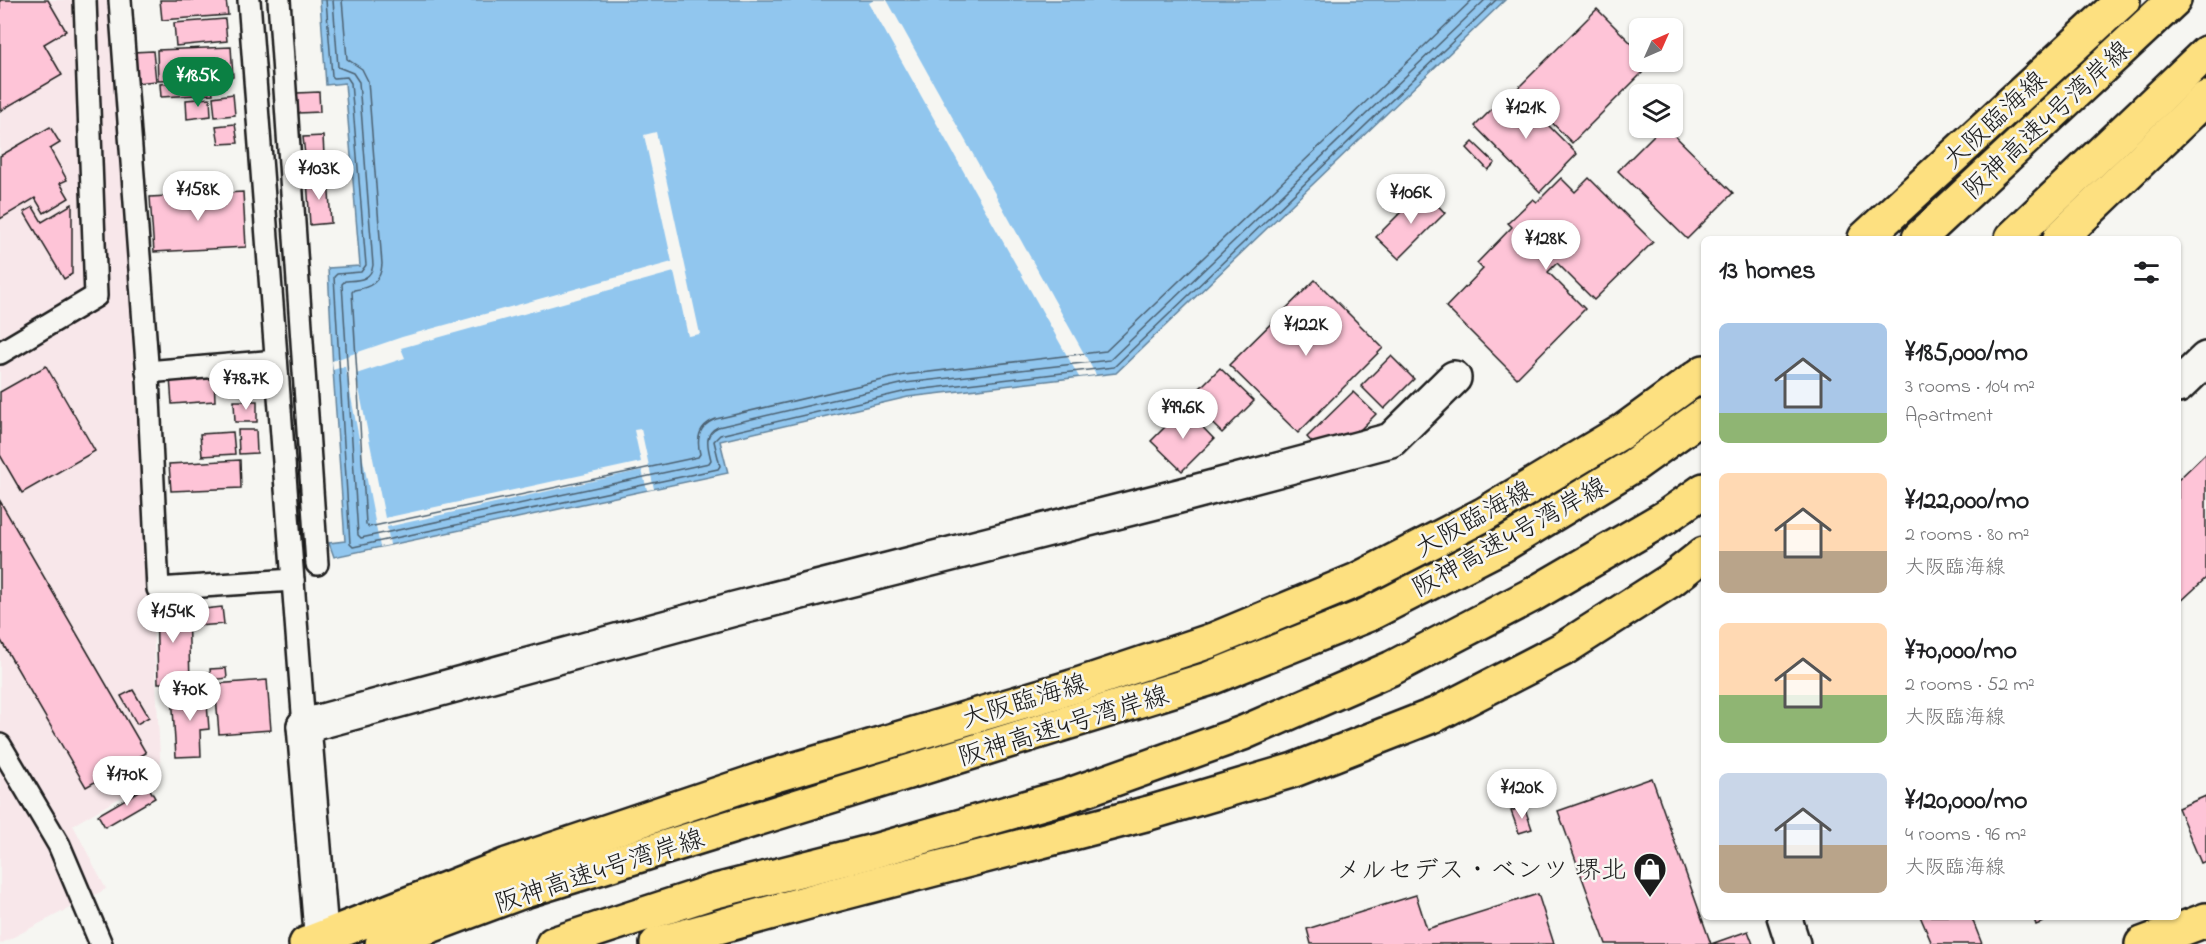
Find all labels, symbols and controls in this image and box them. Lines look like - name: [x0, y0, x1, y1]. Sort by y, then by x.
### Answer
- north arrow: [1629, 18, 1683, 72]
- map controls: [1629, 18, 1683, 138]
- street label: 阪神高速4号湾岸線: [1955, 33, 2141, 210]
- pin: ¥185K: [156, 57, 240, 108]
- text: ¥185K: [177, 62, 219, 91]
- street label: 大阪臨海線: [1936, 63, 2057, 179]
- button: layers: [1629, 84, 1683, 138]
- pin: ¥121K: [1484, 89, 1568, 140]
- text: ¥121K: [1506, 94, 1546, 123]
- pin: ¥103K: [277, 150, 361, 201]
- text: ¥103K: [299, 155, 339, 184]
- pin: ¥158K: [156, 171, 240, 222]
- pin: ¥106K: [1369, 174, 1453, 225]
- text: ¥158K: [177, 176, 219, 205]
- text: ¥106K: [1390, 179, 1432, 208]
- pin: ¥128K: [1504, 220, 1588, 271]
- text: ¥128K: [1525, 225, 1567, 254]
- text: 13 homes: [1719, 253, 1815, 291]
- icon: filters: [2130, 256, 2163, 289]
- pin: ¥122K: [1264, 306, 1348, 357]
- text: ¥122K: [1284, 311, 1328, 340]
- text: ¥185,000/mo: [1905, 335, 2028, 373]
- icon: home: [1767, 347, 1839, 419]
- pin: ¥78.7K: [197, 360, 295, 411]
- text: ¥78.7K: [223, 365, 269, 394]
- text: 3 rooms · 104 m²: [1905, 373, 2035, 402]
- pin: ¥99.6K: [1134, 389, 1232, 440]
- text: ¥99.6K: [1162, 394, 1204, 423]
- text: Apartment: [1905, 402, 1993, 431]
- street label: 阪神高速4号湾岸線: [1406, 469, 1615, 608]
- street label: 大阪臨海線: [1408, 472, 1541, 569]
- text: ¥122,000/mo: [1905, 483, 2029, 521]
- icon: home: [1767, 497, 1839, 569]
- text: 2 rooms · 80 m²: [1905, 521, 2030, 550]
- text: 大阪臨海線: [1905, 554, 2005, 583]
- pin: ¥154K: [131, 593, 215, 644]
- text: ¥154K: [151, 598, 195, 627]
- text: ¥70,000/mo: [1905, 633, 2017, 671]
- icon: home: [1767, 647, 1839, 719]
- street label: 大阪臨海線: [957, 666, 1093, 740]
- pin: ¥70K: [154, 671, 226, 722]
- text: 2 rooms · 52 m²: [1905, 671, 2035, 700]
- text: ¥70K: [173, 676, 207, 705]
- street label: 阪神高速4号湾岸線: [954, 678, 1174, 778]
- text: 大阪臨海線: [1905, 704, 2005, 733]
- pin: ¥170K: [85, 756, 169, 807]
- text: ¥170K: [107, 761, 147, 790]
- pin: ¥120K: [1480, 769, 1564, 820]
- text: ¥120K: [1501, 774, 1543, 803]
- text: ¥120,000/mo: [1905, 783, 2028, 821]
- icon: home: [1767, 797, 1839, 869]
- street label: 阪神高速4号湾岸線: [490, 821, 710, 925]
- text: 4 rooms · 96 m²: [1905, 821, 2026, 850]
- shop icon: メルセデス・ベンツ 堺北: [1632, 851, 1668, 898]
- place label: メルセデス・ベンツ 堺北: [1336, 853, 1627, 891]
- text: 大阪臨海線: [1905, 854, 2005, 883]

